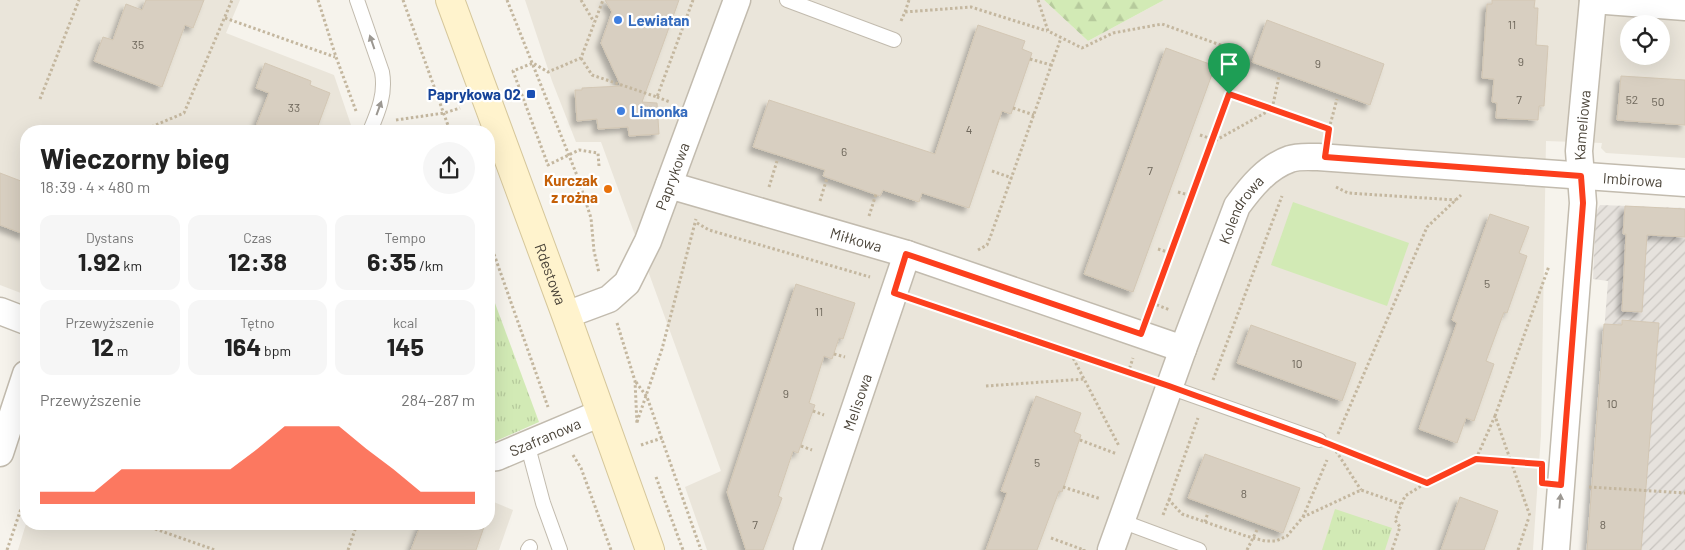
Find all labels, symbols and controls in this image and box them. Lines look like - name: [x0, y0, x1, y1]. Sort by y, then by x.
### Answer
- place label: Lewiatan: [628, 11, 690, 29]
- marker: Lewiatan: [612, 14, 624, 26]
- map controls: [1620, 15, 1670, 65]
- button: locate: [1620, 15, 1670, 65]
- house number: 11: [1508, 17, 1516, 31]
- one-way arrow: [367, 34, 375, 49]
- house number: 35: [132, 37, 144, 51]
- pin: [1208, 43, 1250, 94]
- icon: arrive: [1215, 50, 1243, 78]
- house number: 9: [1518, 54, 1524, 68]
- house number: 9: [1315, 56, 1321, 70]
- place label: Paprykowa 02: [428, 85, 521, 103]
- marker: Paprykowa 02: [525, 88, 537, 100]
- street label: Kameliowa: [1570, 89, 1594, 161]
- house number: 7: [1516, 92, 1522, 106]
- house number: 52: [1626, 92, 1638, 106]
- house number: 50: [1652, 94, 1664, 108]
- house number: 33: [288, 100, 300, 114]
- one-way arrow: [376, 101, 383, 116]
- place label: Limonka: [631, 102, 688, 120]
- marker: Limonka: [615, 105, 627, 117]
- house number: 4: [966, 122, 972, 136]
- street label: Paprykowa: [651, 140, 693, 213]
- text: Wieczorny bieg: [40, 141, 230, 175]
- button: share: [423, 142, 475, 194]
- house number: 6: [841, 144, 847, 158]
- house number: 7: [1147, 163, 1153, 177]
- street label: Imbirowa: [1602, 168, 1663, 190]
- place label: Kurczak z rożna: [544, 171, 598, 206]
- street label: Kolendrowa: [1215, 171, 1267, 246]
- text: 18:39 · 4 × 480 m: [40, 177, 150, 196]
- marker: Kurczak z rożna: [602, 183, 614, 195]
- street label: Miłkowa: [828, 223, 884, 255]
- text: Dystans: [86, 229, 134, 246]
- text: Czas: [243, 229, 272, 246]
- text: Tempo: [385, 229, 426, 246]
- street label: Rdestowa: [531, 241, 570, 307]
- text: 1.92: [78, 246, 121, 276]
- text: 12:38: [228, 246, 287, 276]
- text: 6:35: [367, 246, 416, 276]
- text: km: [121, 257, 142, 274]
- text: /km: [416, 257, 443, 274]
- house number: 5: [1484, 276, 1490, 290]
- house number: 11: [815, 304, 823, 318]
- text: Przewyższenie: [65, 314, 154, 331]
- text: Tętno: [240, 314, 275, 331]
- text: kcal: [393, 314, 417, 331]
- text: 12: [91, 331, 114, 361]
- text: 164: [224, 331, 261, 361]
- text: 145: [386, 331, 424, 361]
- text: m: [114, 342, 128, 359]
- text: bpm: [261, 342, 291, 359]
- house number: 10: [1292, 356, 1302, 370]
- street label: Melisowa: [839, 371, 875, 433]
- house number: 9: [783, 386, 789, 400]
- text: Przewyższenie: [40, 390, 141, 409]
- text: 284–287 m: [401, 390, 475, 409]
- house number: 10: [1607, 396, 1617, 410]
- street label: Szafranowa: [506, 414, 583, 460]
- house number: 5: [1034, 455, 1040, 469]
- house number: 8: [1241, 486, 1247, 500]
- one-way arrow: [1556, 493, 1564, 509]
- house number: 7: [752, 517, 758, 531]
- house number: 8: [1600, 517, 1606, 531]

